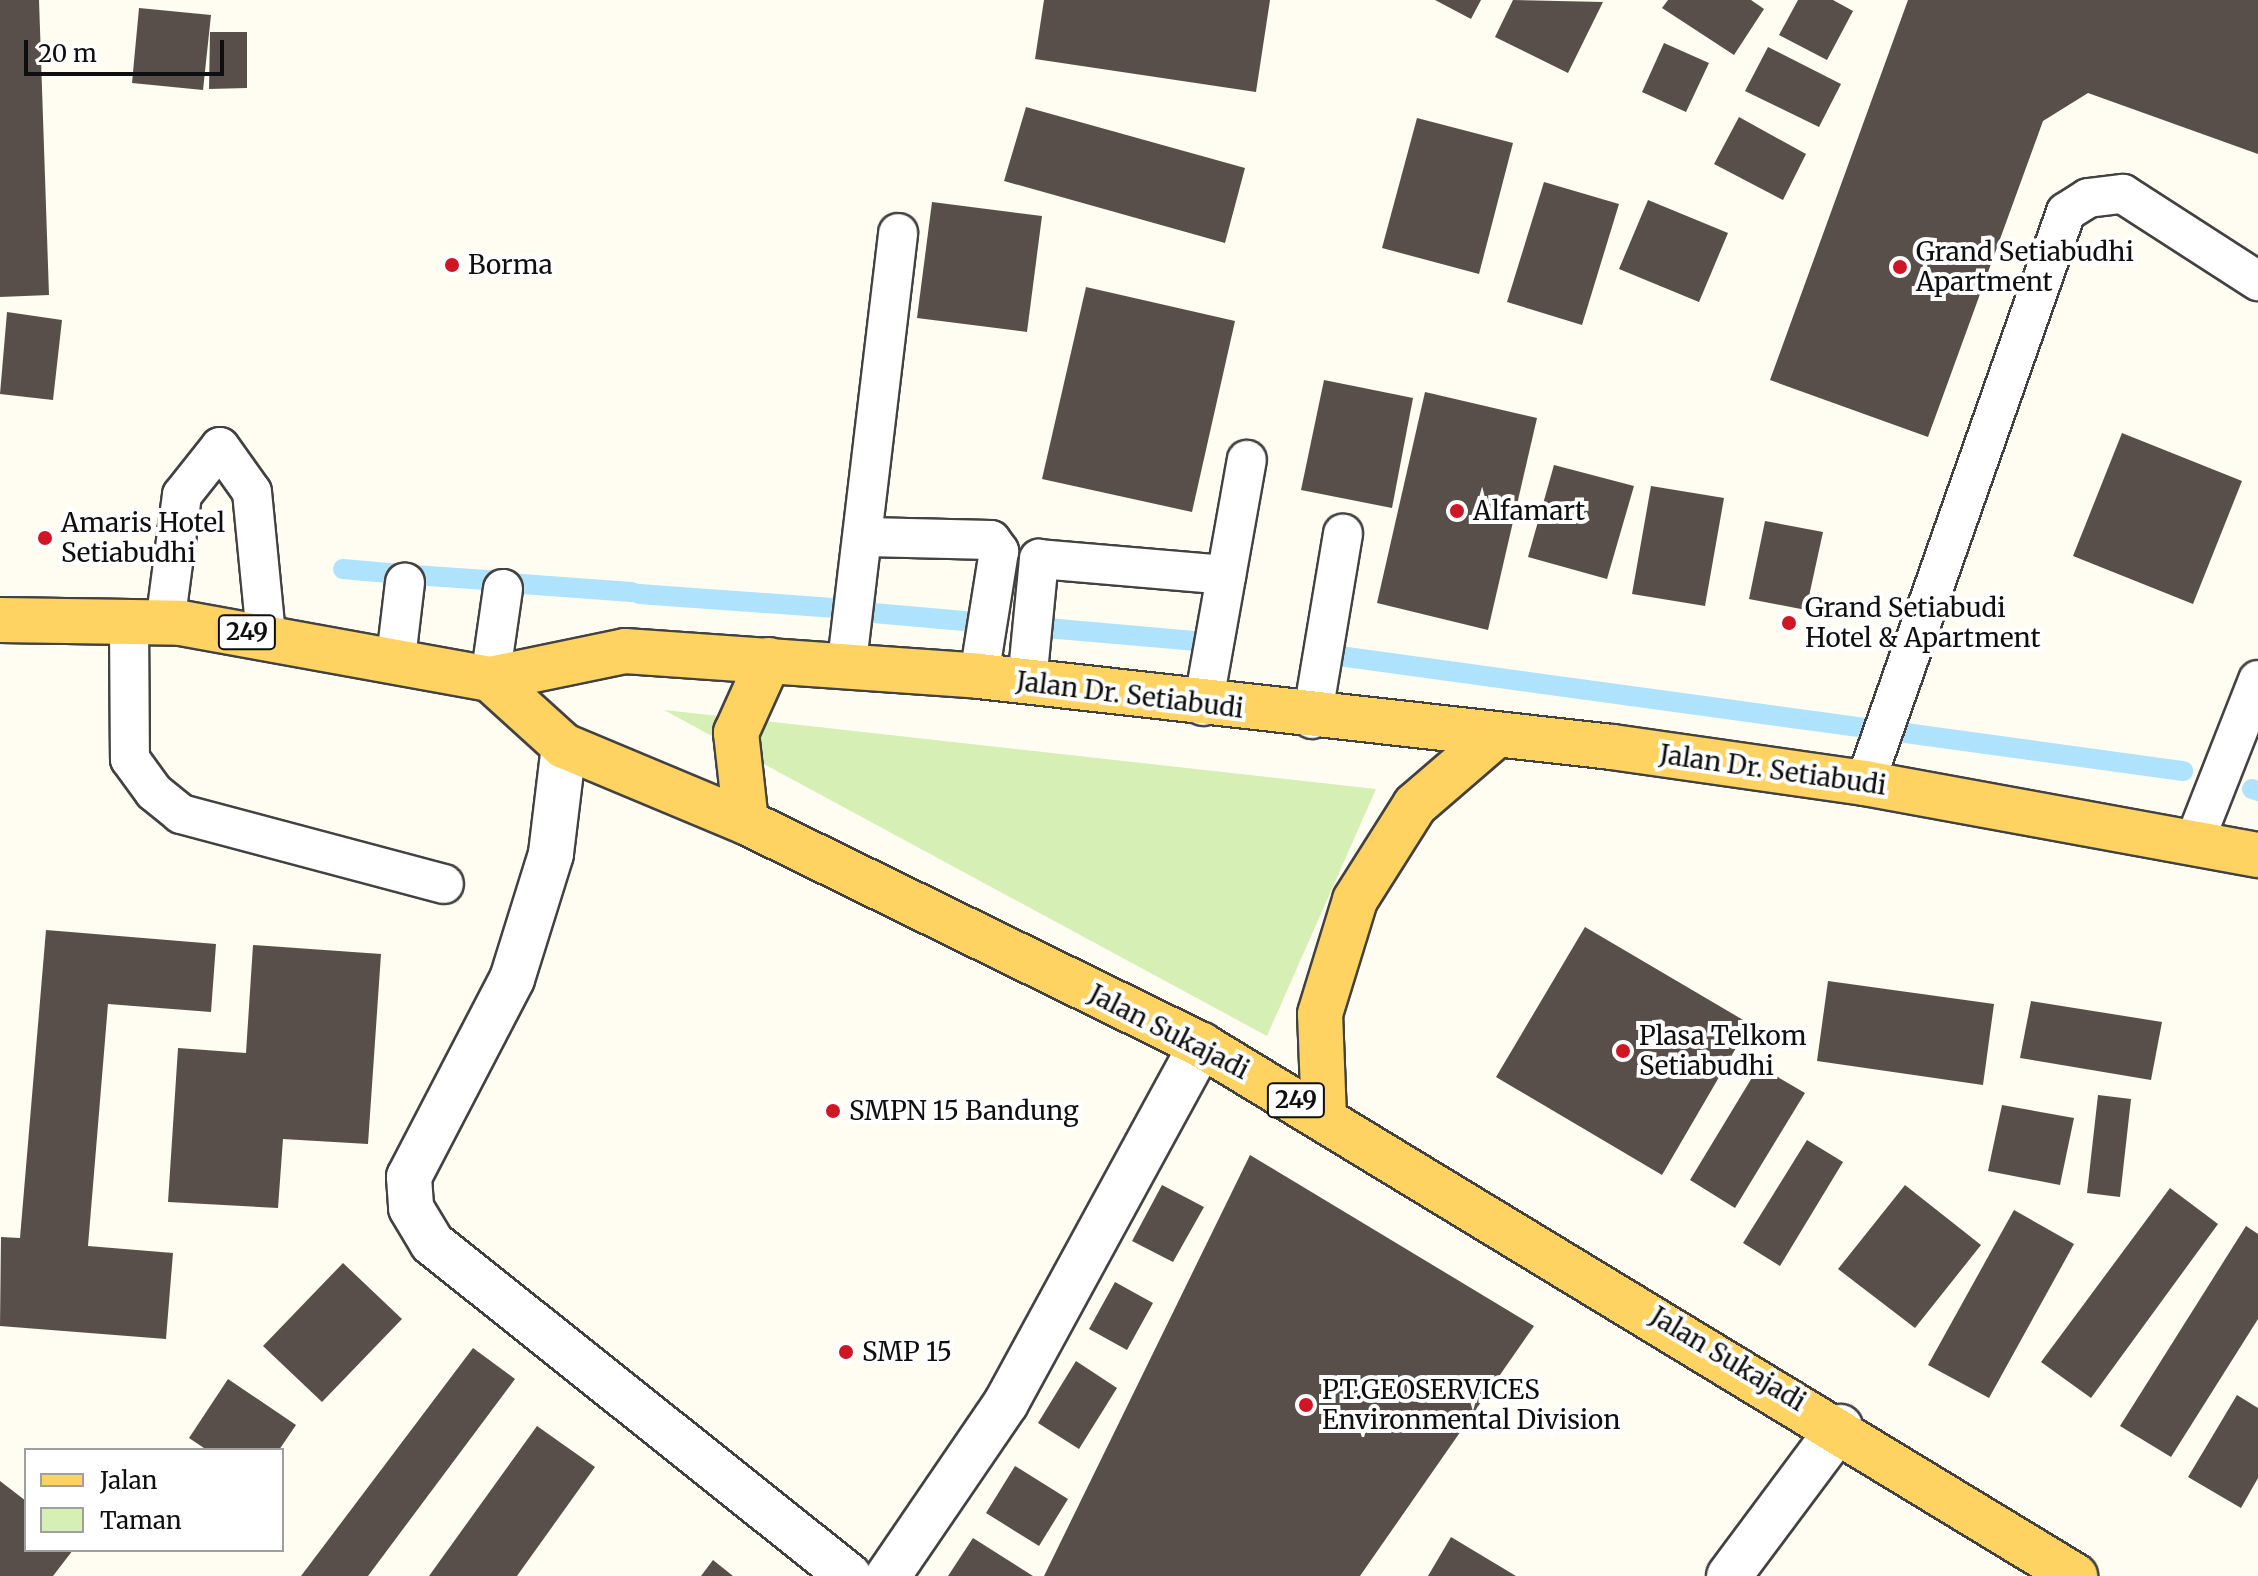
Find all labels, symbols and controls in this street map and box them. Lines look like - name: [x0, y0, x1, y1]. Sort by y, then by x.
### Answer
- scale bar: [28, 24, 228, 74]
- text: 20 m: [38, 38, 97, 69]
- place label: Grand Setiabudhi Apartment: [1916, 236, 2134, 298]
- place label: Borma: [468, 249, 553, 281]
- marker: Borma: [443, 256, 461, 274]
- marker: Grand Setiabudhi Apartment: [1891, 258, 1909, 276]
- place label: Alfamart: [1473, 495, 1585, 527]
- marker: Alfamart: [1448, 502, 1466, 520]
- place label: Amaris Hotel Setiabudhi: [61, 507, 225, 568]
- marker: Amaris Hotel Setiabudhi: [36, 529, 54, 547]
- place label: Grand Setiabudi Hotel & Apartment: [1805, 592, 2041, 654]
- road number: 249: [217, 612, 277, 652]
- marker: Grand Setiabudi Hotel & Apartment: [1780, 614, 1798, 632]
- street label: Jalan Dr. Setiabudi: [1015, 666, 1245, 724]
- street label: Jalan Dr. Setiabudi: [1658, 739, 1888, 801]
- street label: Jalan Sukajadi: [1084, 978, 1254, 1086]
- place label: Plasa Telkom Setiabudhi: [1639, 1020, 1806, 1082]
- marker: Plasa Telkom Setiabudhi: [1614, 1042, 1632, 1060]
- road number: 249: [1266, 1080, 1326, 1120]
- place label: SMPN 15 Bandung: [849, 1095, 1079, 1127]
- marker: SMPN 15 Bandung: [824, 1102, 842, 1120]
- street label: Jalan Sukajadi: [1645, 1300, 1811, 1418]
- place label: SMP 15: [862, 1336, 952, 1368]
- marker: SMP 15: [837, 1343, 855, 1361]
- place label: PT.GEOSERVICES Environmental Division: [1322, 1374, 1621, 1436]
- marker: PT.GEOSERVICES Environmental Division: [1297, 1396, 1315, 1414]
- legend: [24, 1448, 284, 1552]
- text: Jalan: [100, 1465, 157, 1496]
- text: Taman: [100, 1505, 182, 1536]

